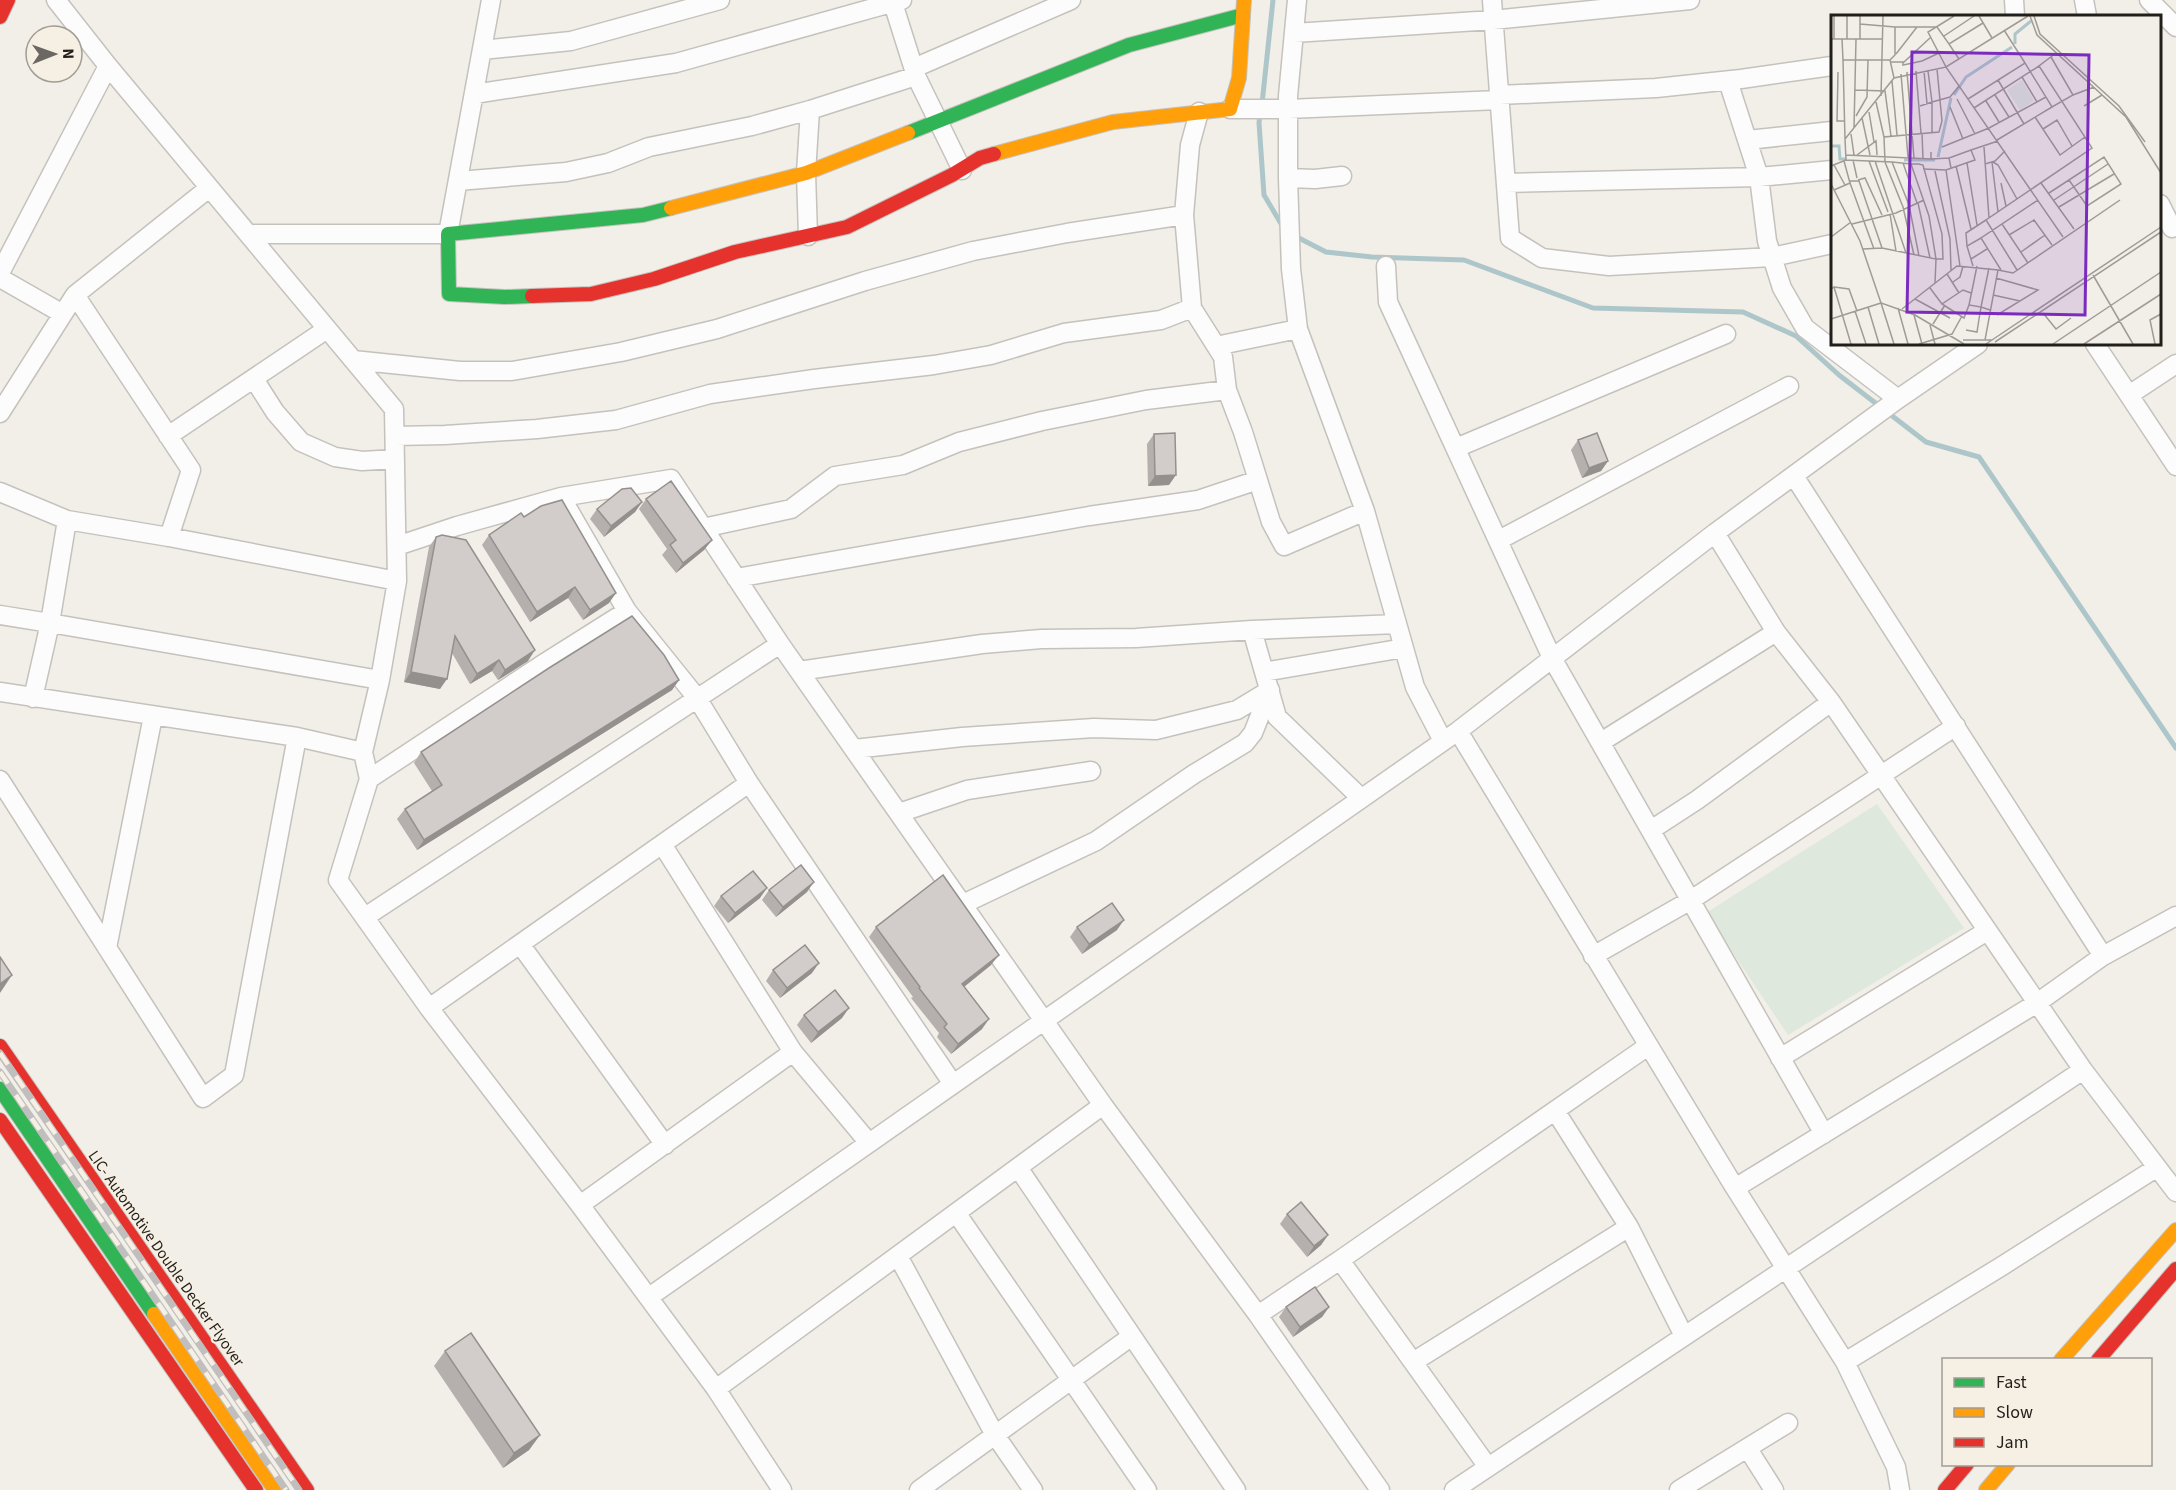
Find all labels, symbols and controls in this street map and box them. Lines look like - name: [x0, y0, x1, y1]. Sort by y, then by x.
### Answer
- inset map: [1831, 15, 2161, 345]
- north arrow: [24, 24, 84, 84]
- text: N: [57, 48, 79, 59]
- street label: LIC- Automotive Double Decker Flyover: [83, 1146, 250, 1371]
- legend: [1942, 1358, 2152, 1466]
- text: Fast: [1996, 1370, 2027, 1395]
- text: Slow: [1996, 1400, 2033, 1425]
- text: Jam: [1996, 1430, 2029, 1455]

